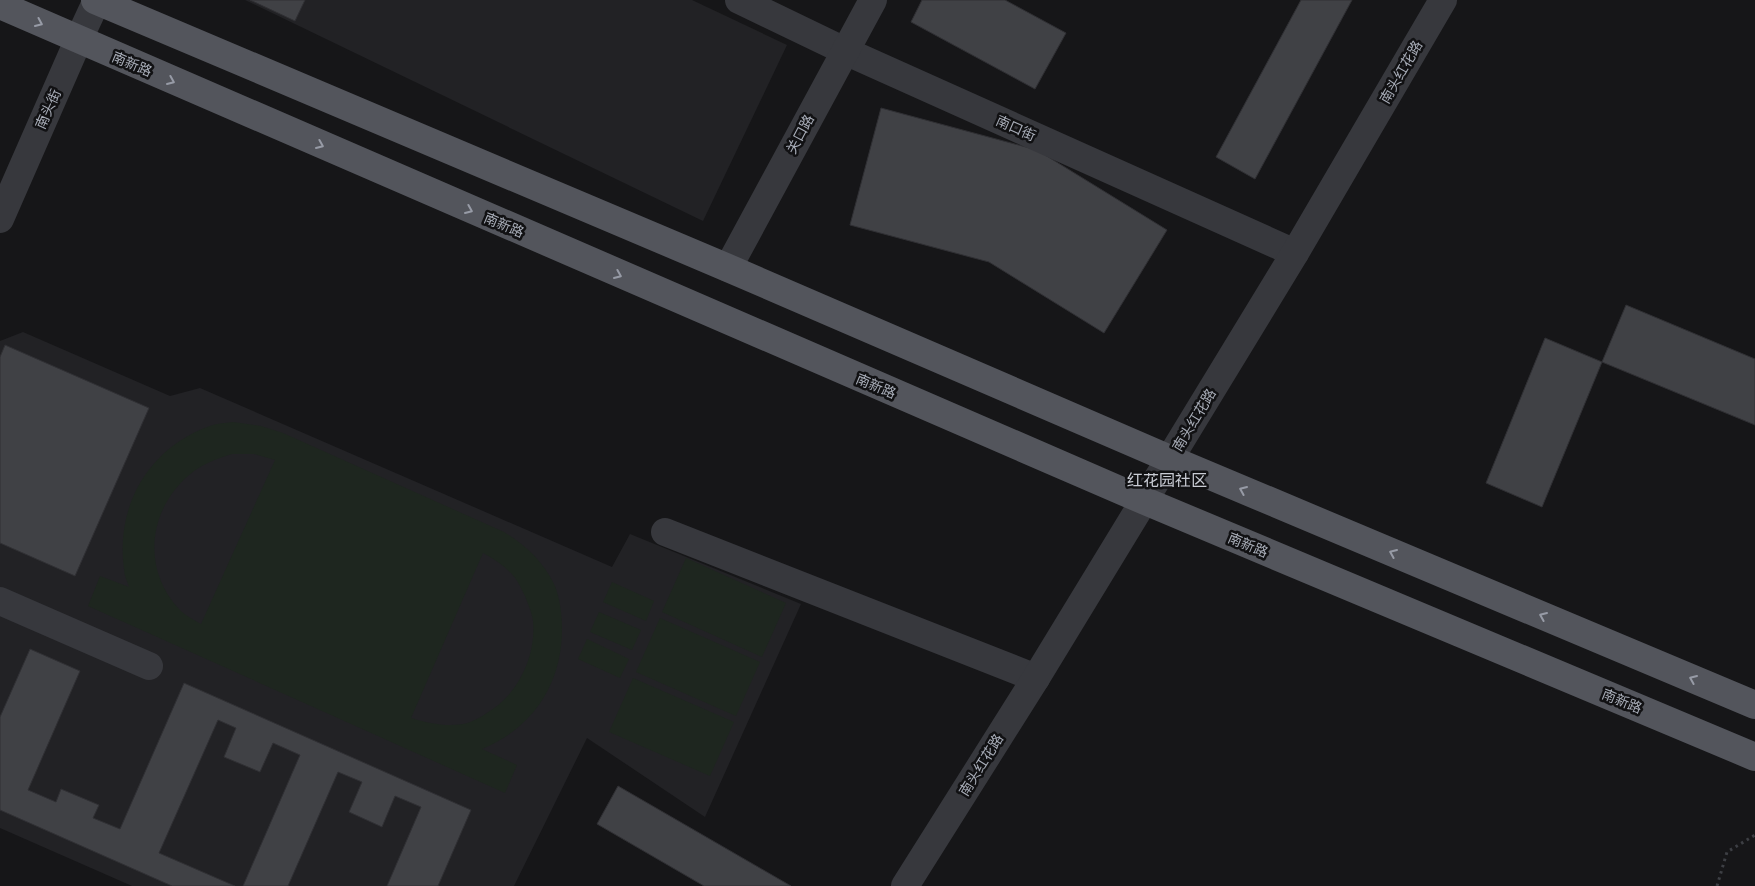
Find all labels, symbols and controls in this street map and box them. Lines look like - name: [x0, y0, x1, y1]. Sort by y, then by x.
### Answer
- one-way arrow: [34, 17, 43, 27]
- street label: 南头红花路: [1377, 38, 1425, 106]
- street label: 南新路: [110, 48, 154, 80]
- one-way arrow: [166, 74, 175, 85]
- street label: 南头街: [32, 87, 64, 131]
- street label: 关口路: [783, 112, 817, 156]
- street label: 南口街: [994, 112, 1038, 144]
- one-way arrow: [315, 139, 324, 150]
- one-way arrow: [464, 203, 473, 214]
- street label: 南新路: [482, 209, 526, 241]
- one-way arrow: [613, 268, 622, 279]
- street label: 南新路: [854, 370, 898, 402]
- street label: 南头红花路: [1169, 386, 1219, 454]
- district label: 红花园社区: [1127, 471, 1207, 490]
- one-way arrow: [1239, 486, 1248, 497]
- street label: 南新路: [1226, 529, 1270, 561]
- one-way arrow: [1389, 549, 1398, 560]
- one-way arrow: [1539, 612, 1548, 622]
- one-way arrow: [1689, 674, 1697, 684]
- street label: 南新路: [1600, 686, 1644, 716]
- street label: 南头红花路: [956, 731, 1006, 799]

